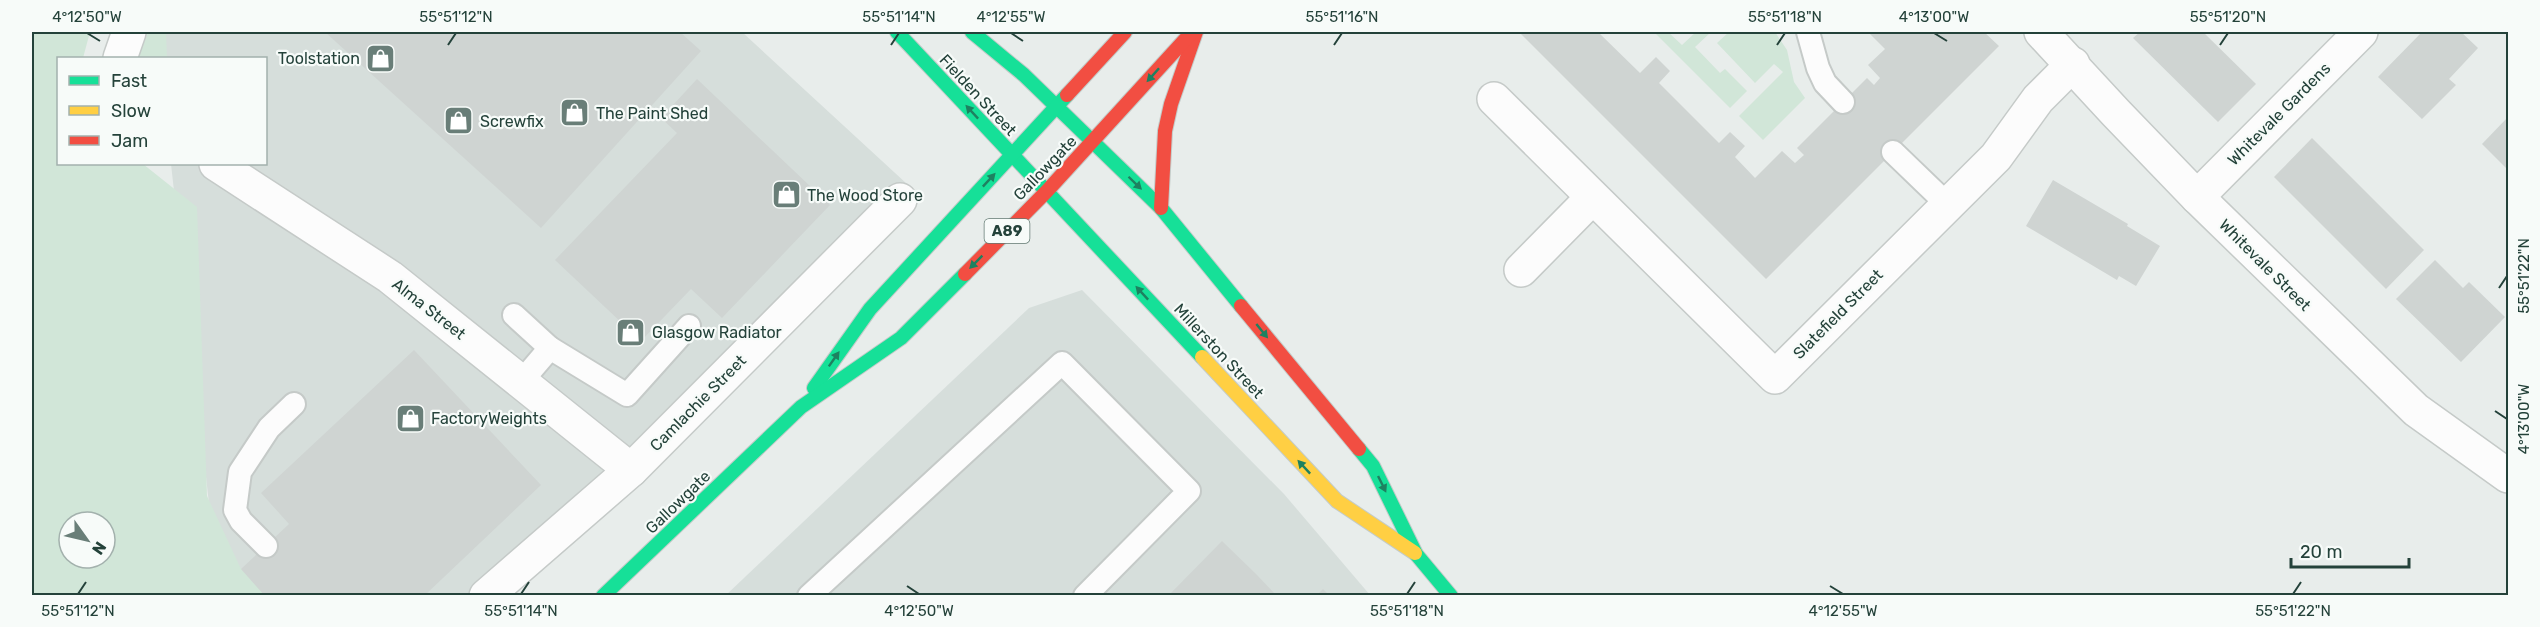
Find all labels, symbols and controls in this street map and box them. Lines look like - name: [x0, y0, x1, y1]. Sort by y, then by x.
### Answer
- text: 4°12'50"W: [52, 8, 122, 26]
- text: 55°51'12"N: [419, 8, 493, 26]
- text: 55°51'14"N: [862, 8, 936, 26]
- text: 4°12'55"W: [976, 8, 1046, 26]
- text: 55°51'16"N: [1306, 8, 1378, 26]
- text: 55°51'18"N: [1748, 8, 1822, 26]
- text: 4°13'00"W: [1899, 8, 1969, 26]
- text: 55°51'20"N: [2190, 8, 2266, 26]
- shop icon: Toolstation: [365, 42, 397, 74]
- place label: Toolstation: [278, 49, 360, 68]
- street label: Fielden Street: [935, 50, 1021, 140]
- legend: [57, 57, 267, 165]
- street label: Whitevale Gardens: [2224, 59, 2334, 169]
- one-way arrow: [1147, 67, 1160, 82]
- text: Fast: [111, 70, 147, 92]
- shop icon: The Paint Shed: [559, 97, 591, 129]
- text: Slow: [111, 100, 151, 122]
- place label: The Paint Shed: [596, 104, 708, 123]
- shop icon: Screwfix: [443, 105, 475, 137]
- one-way arrow: [965, 105, 979, 119]
- place label: Screwfix: [480, 112, 544, 131]
- text: Jam: [111, 130, 148, 152]
- street label: Gallowgate: [1009, 132, 1081, 204]
- one-way arrow: [981, 173, 995, 187]
- one-way arrow: [1128, 175, 1142, 189]
- shop icon: The Wood Store: [770, 179, 802, 211]
- place label: The Wood Store: [807, 186, 923, 205]
- street label: Whitevale Street: [2215, 215, 2315, 315]
- road number: A89: [984, 219, 1030, 243]
- text: 55°51'22"N: [2515, 238, 2533, 314]
- one-way arrow: [969, 255, 983, 269]
- street label: Slatefield Street: [1789, 265, 1887, 363]
- street label: Alma Street: [389, 274, 469, 344]
- one-way arrow: [1136, 286, 1149, 301]
- street label: Millerston Street: [1170, 300, 1268, 402]
- shop icon: Glasgow Radiator: [615, 316, 647, 348]
- place label: Glasgow Radiator: [652, 323, 782, 342]
- one-way arrow: [1256, 323, 1268, 338]
- street label: Camlachie Street: [646, 351, 750, 455]
- one-way arrow: [828, 352, 840, 367]
- text: 4°13'00"W: [2515, 384, 2533, 454]
- shop icon: FactoryWeights: [394, 402, 426, 434]
- place label: FactoryWeights: [431, 409, 547, 428]
- one-way arrow: [1298, 460, 1312, 474]
- street label: Gallowgate: [642, 466, 714, 538]
- one-way arrow: [1378, 475, 1387, 492]
- north arrow: [57, 510, 117, 570]
- scale bar: [2291, 531, 2410, 569]
- text: N: [88, 538, 110, 558]
- text: 20 m: [2300, 541, 2342, 563]
- text: 55°51'12"N: [41, 602, 115, 620]
- text: 55°51'14"N: [484, 602, 558, 620]
- text: 4°12'50"W: [884, 602, 954, 620]
- text: 55°51'18"N: [1370, 602, 1444, 620]
- text: 4°12'55"W: [1808, 602, 1878, 620]
- text: 55°51'22"N: [2255, 602, 2331, 620]

